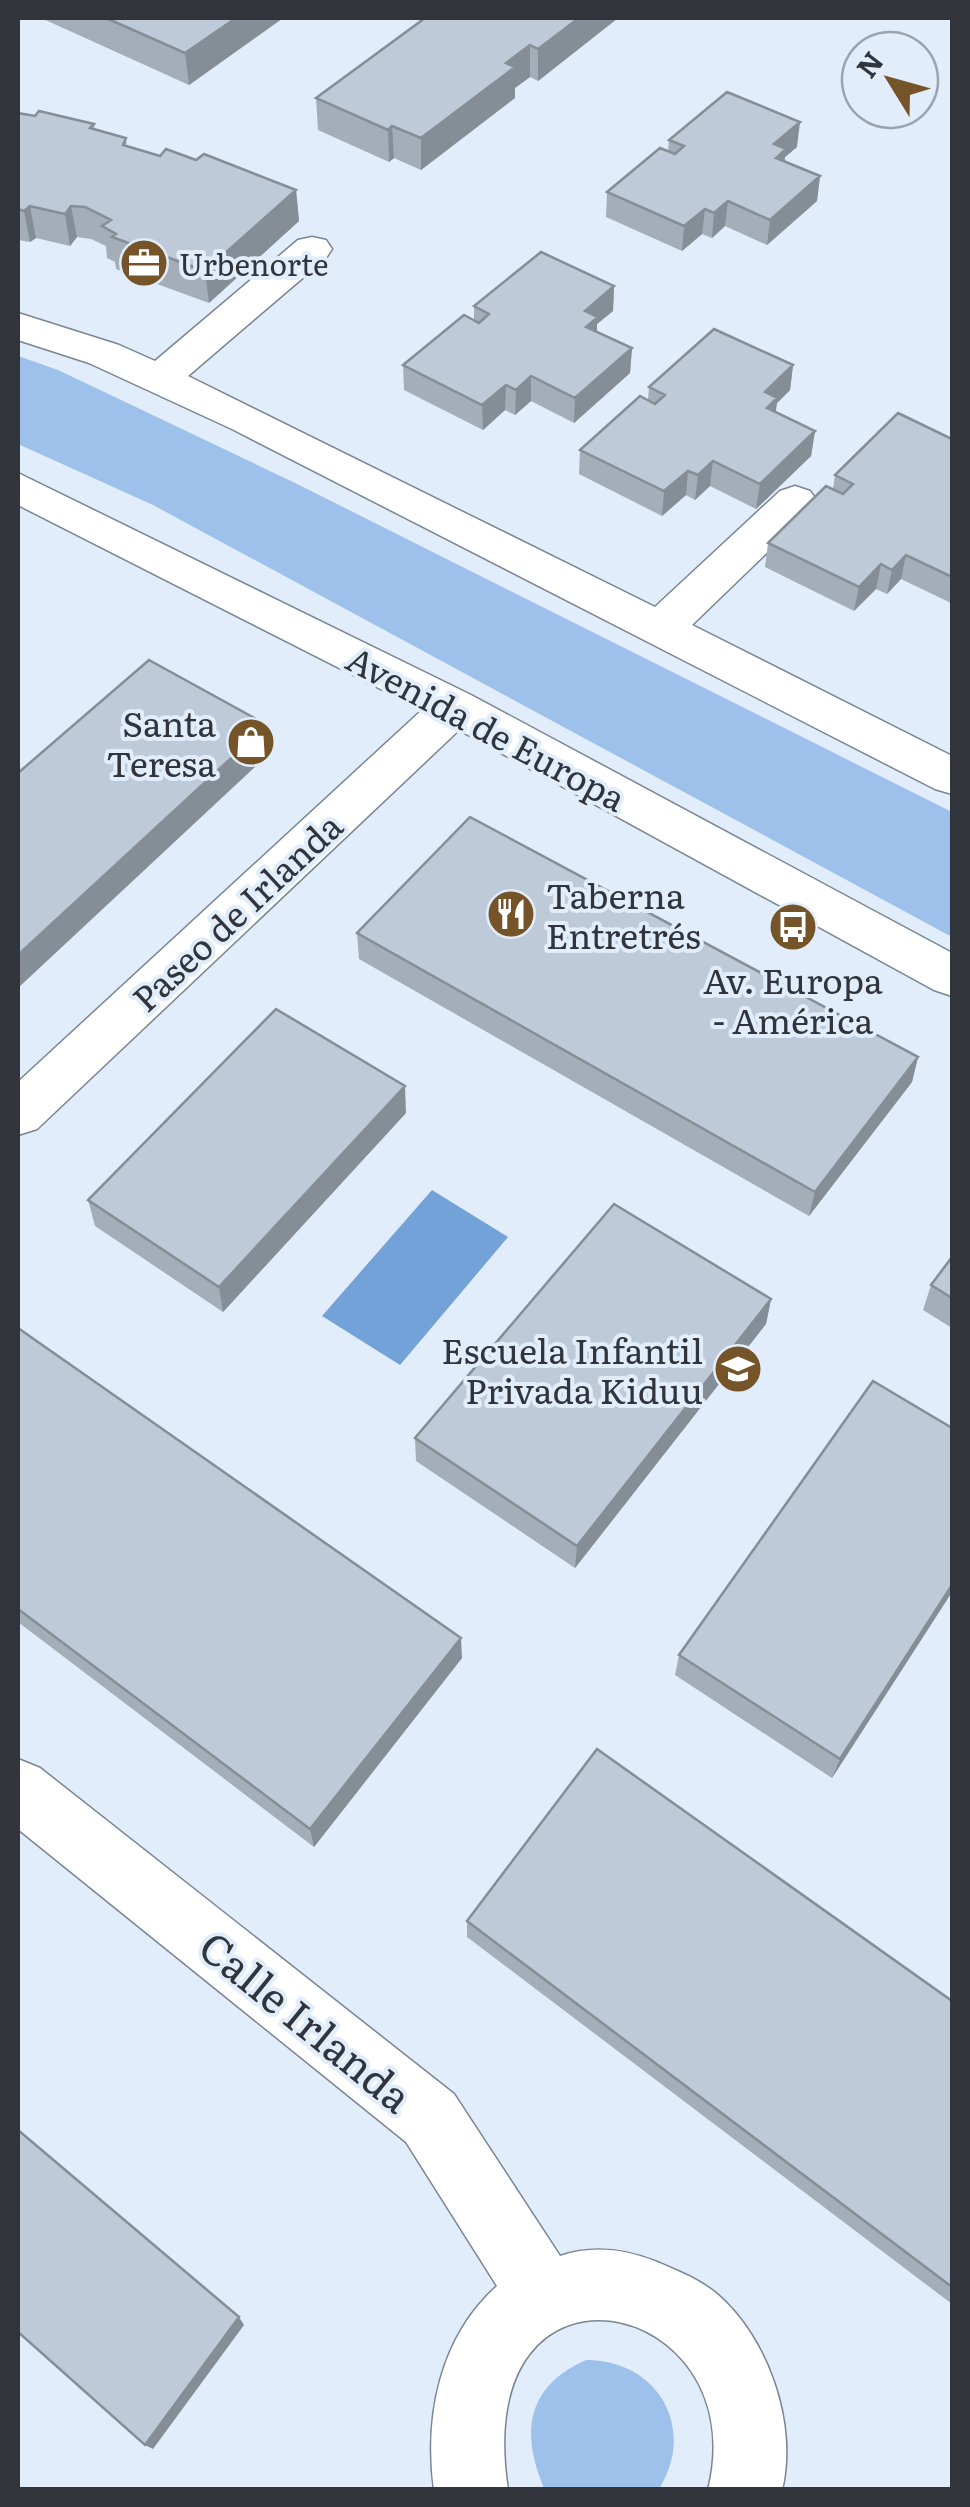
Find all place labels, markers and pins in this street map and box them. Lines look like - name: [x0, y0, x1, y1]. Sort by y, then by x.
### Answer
- office icon: Urbenorte: [118, 237, 170, 289]
- place label: Urbenorte: [179, 241, 328, 285]
- place label: Santa Teresa: [106, 696, 216, 788]
- shop icon: Santa Teresa: [225, 716, 277, 768]
- place label: Taberna Entretrés: [546, 868, 701, 960]
- restaurant icon: Taberna Entretrés: [485, 888, 537, 940]
- bus stop icon: Av. Europa - América: [767, 901, 819, 953]
- place label: Av. Europa - América: [703, 953, 883, 1045]
- place label: Escuela Infantil Privada Kiduu: [441, 1323, 703, 1415]
- school or university icon: Escuela Infantil Privada Kiduu: [712, 1343, 764, 1395]

